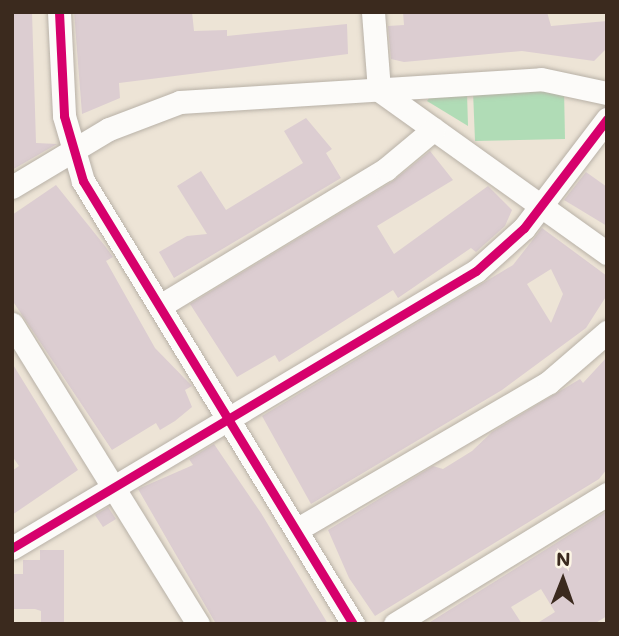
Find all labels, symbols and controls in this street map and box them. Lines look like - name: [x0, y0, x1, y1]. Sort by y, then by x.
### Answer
- north arrow: [528, 545, 598, 615]
- text: N: [556, 546, 571, 571]

